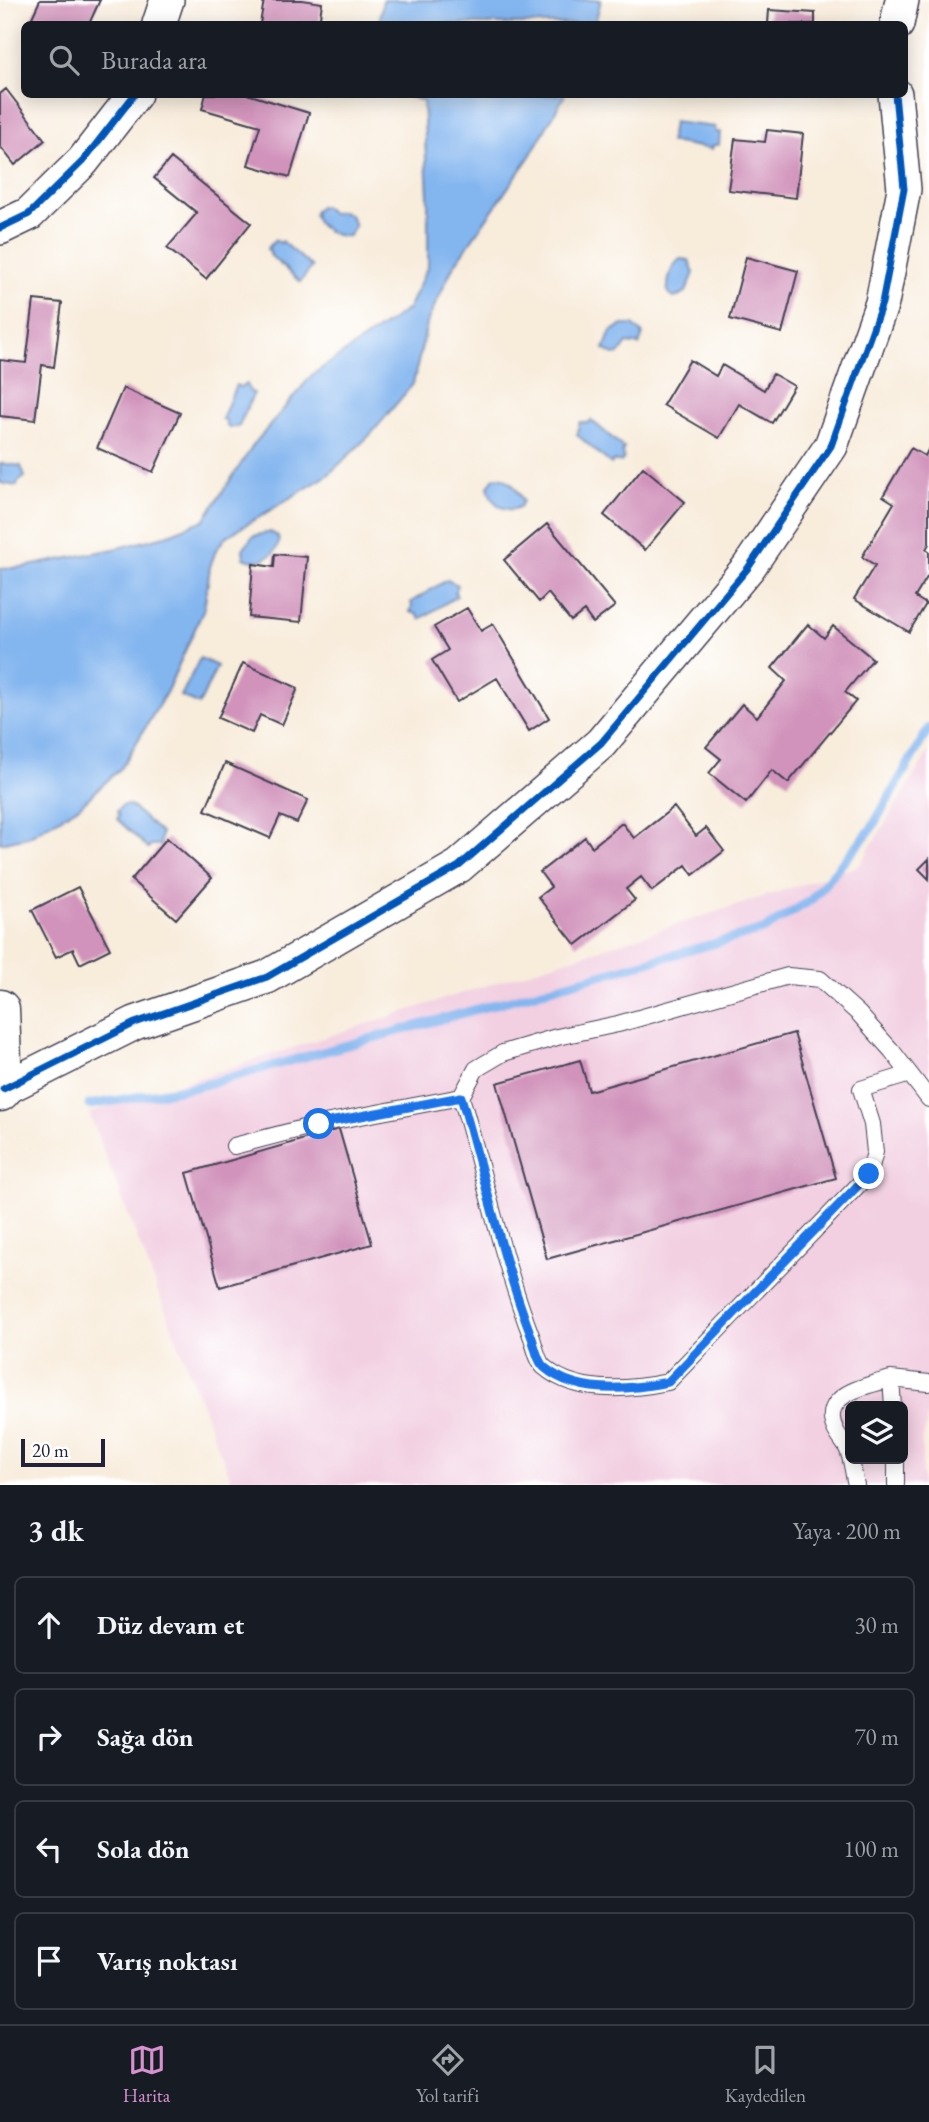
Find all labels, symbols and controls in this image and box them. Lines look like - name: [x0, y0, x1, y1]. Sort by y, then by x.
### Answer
- search box: [21, 21, 908, 98]
- icon: search: [45, 41, 83, 79]
- text: Burada ara: [101, 43, 207, 77]
- route start: [303, 1108, 334, 1139]
- route end: [853, 1158, 884, 1189]
- map controls: [845, 1401, 908, 1464]
- button: layers: [845, 1401, 908, 1464]
- scale bar: [21, 1436, 105, 1468]
- text: 20 m: [32, 1438, 69, 1463]
- text: 3 dk: [28, 1511, 84, 1550]
- text: Yaya · 200 m: [793, 1516, 901, 1546]
- icon: ahead: [30, 1606, 68, 1644]
- text: Düz devam et: [97, 1608, 244, 1642]
- text: 30 m: [854, 1610, 899, 1640]
- icon: right: [30, 1718, 68, 1756]
- text: Sağa dön: [97, 1720, 194, 1754]
- text: 70 m: [854, 1722, 899, 1752]
- icon: left: [30, 1830, 68, 1868]
- text: Sola dön: [97, 1832, 190, 1866]
- text: 100 m: [843, 1834, 899, 1864]
- icon: arrive: [30, 1942, 68, 1980]
- text: Varış noktası: [97, 1944, 238, 1978]
- tab: Harita: [123, 2041, 170, 2108]
- tab: Yol tarifi: [416, 2041, 479, 2108]
- tab: Kaydedilen: [725, 2041, 806, 2108]

